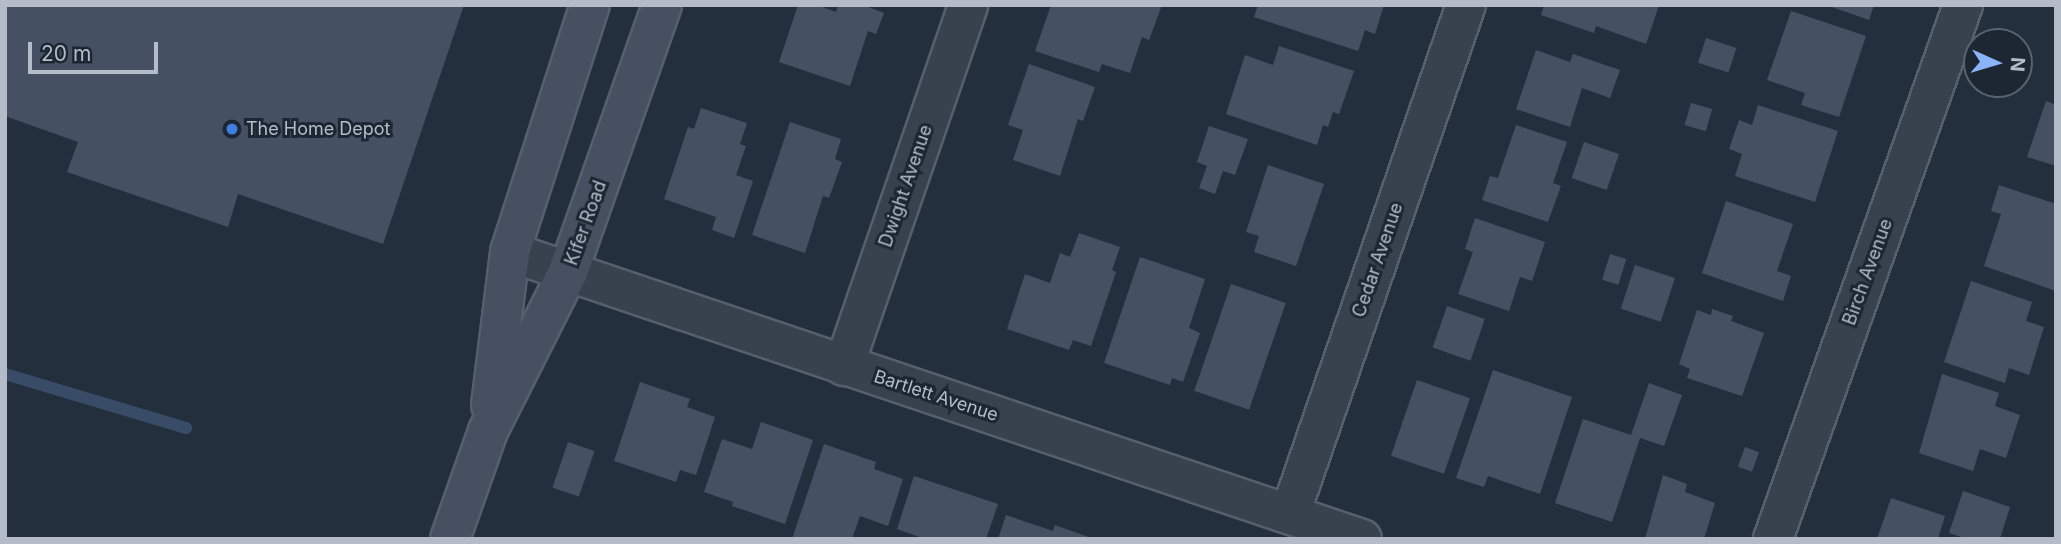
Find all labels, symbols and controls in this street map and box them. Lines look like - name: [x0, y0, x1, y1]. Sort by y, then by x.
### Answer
- scale bar: [32, 28, 161, 72]
- north arrow: [1963, 28, 2033, 98]
- text: 20 m: [41, 41, 91, 66]
- text: N: [2005, 56, 2029, 72]
- place label: The Home Depot: [246, 118, 391, 140]
- marker: The Home Depot: [224, 121, 240, 137]
- street label: Dwight Avenue: [875, 122, 937, 250]
- street label: Kifer Road: [561, 178, 611, 268]
- street label: Cedar Avenue: [1348, 200, 1408, 320]
- street label: Birch Avenue: [1839, 216, 1897, 328]
- street label: Bartlett Avenue: [871, 366, 1001, 426]

